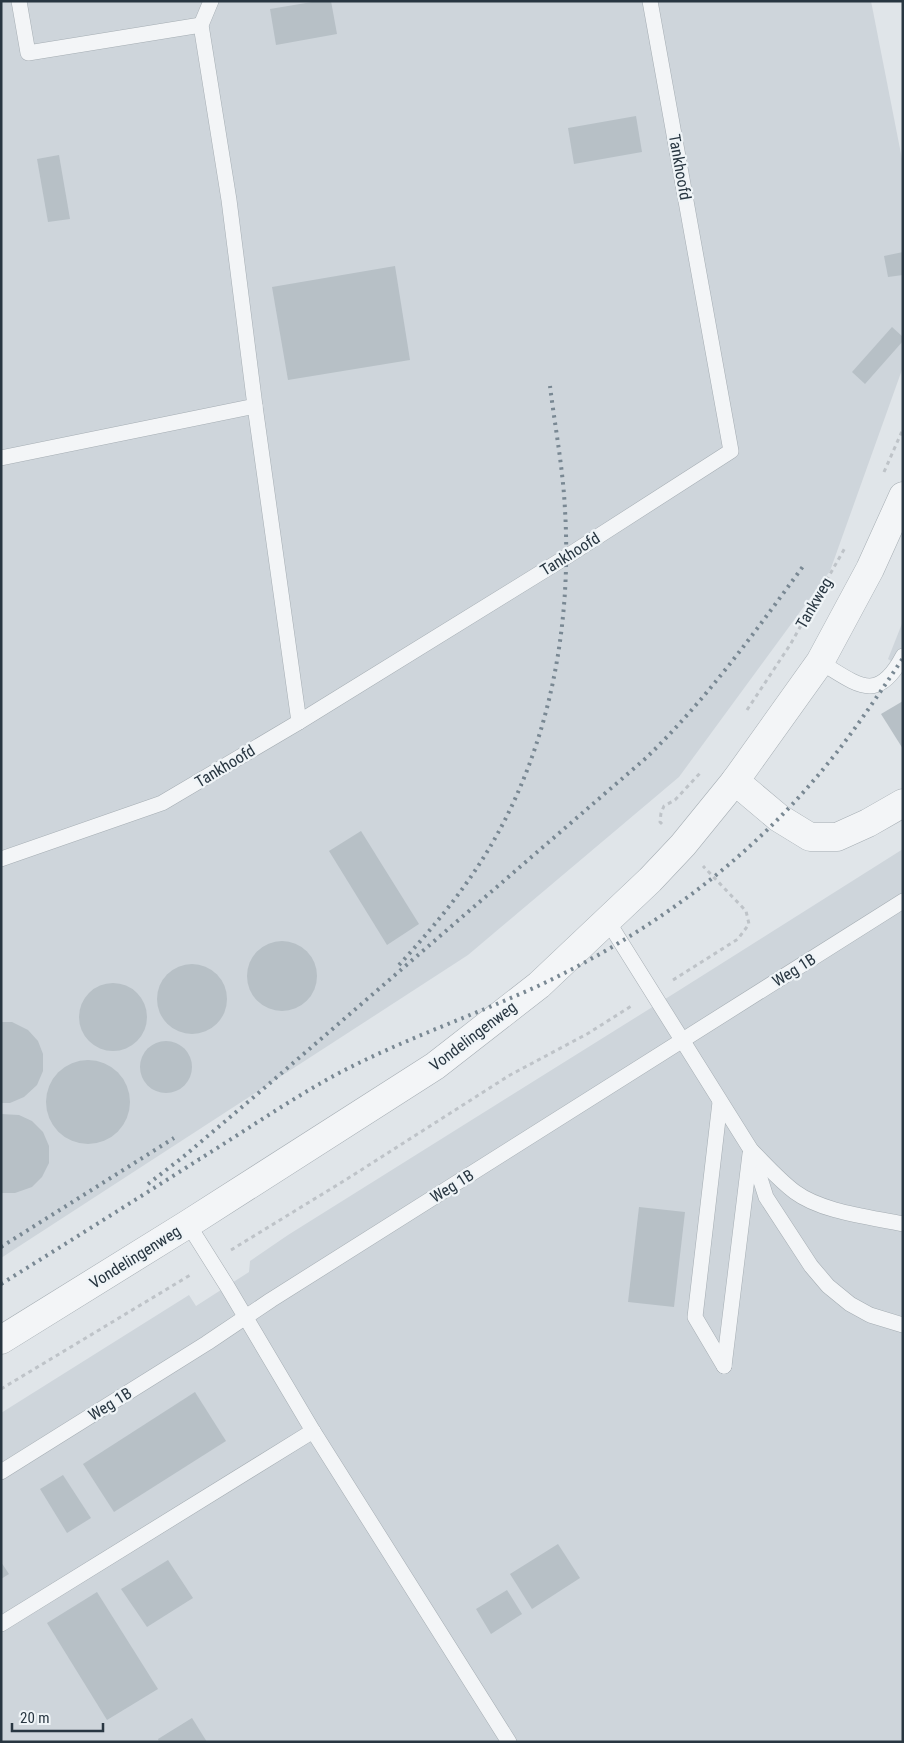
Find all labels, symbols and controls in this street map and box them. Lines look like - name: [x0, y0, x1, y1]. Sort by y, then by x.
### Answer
- street label: Tankhoofd: [665, 133, 695, 201]
- street label: Tankhoofd: [537, 528, 603, 580]
- street label: Tankweg: [792, 574, 836, 632]
- street label: Tankhoofd: [192, 741, 258, 791]
- street label: Weg 1B: [769, 949, 819, 991]
- street label: Vondelingenweg: [426, 997, 520, 1075]
- street label: Weg 1B: [427, 1165, 477, 1207]
- street label: Vondelingenweg: [86, 1221, 184, 1293]
- street label: Weg 1B: [85, 1383, 135, 1425]
- scale bar: [12, 1700, 104, 1732]
- text: 20 m: [20, 1709, 50, 1727]

